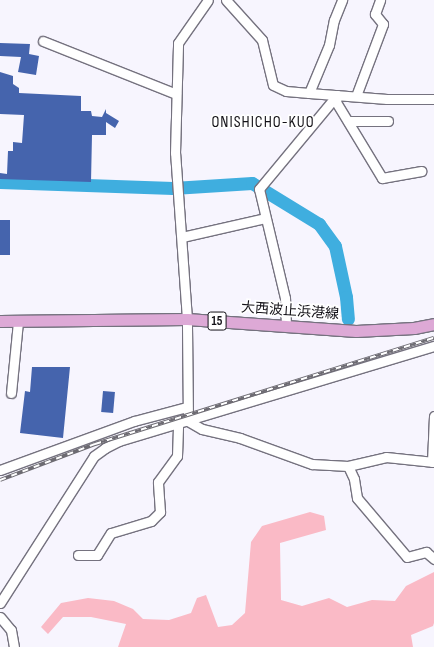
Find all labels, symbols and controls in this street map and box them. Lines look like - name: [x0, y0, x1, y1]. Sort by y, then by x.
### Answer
- district label: ONISHICHO-KUO: [211, 113, 315, 133]
- street label: 大西波止浜港線: [241, 299, 339, 323]
- road number: 15: [207, 310, 227, 332]

